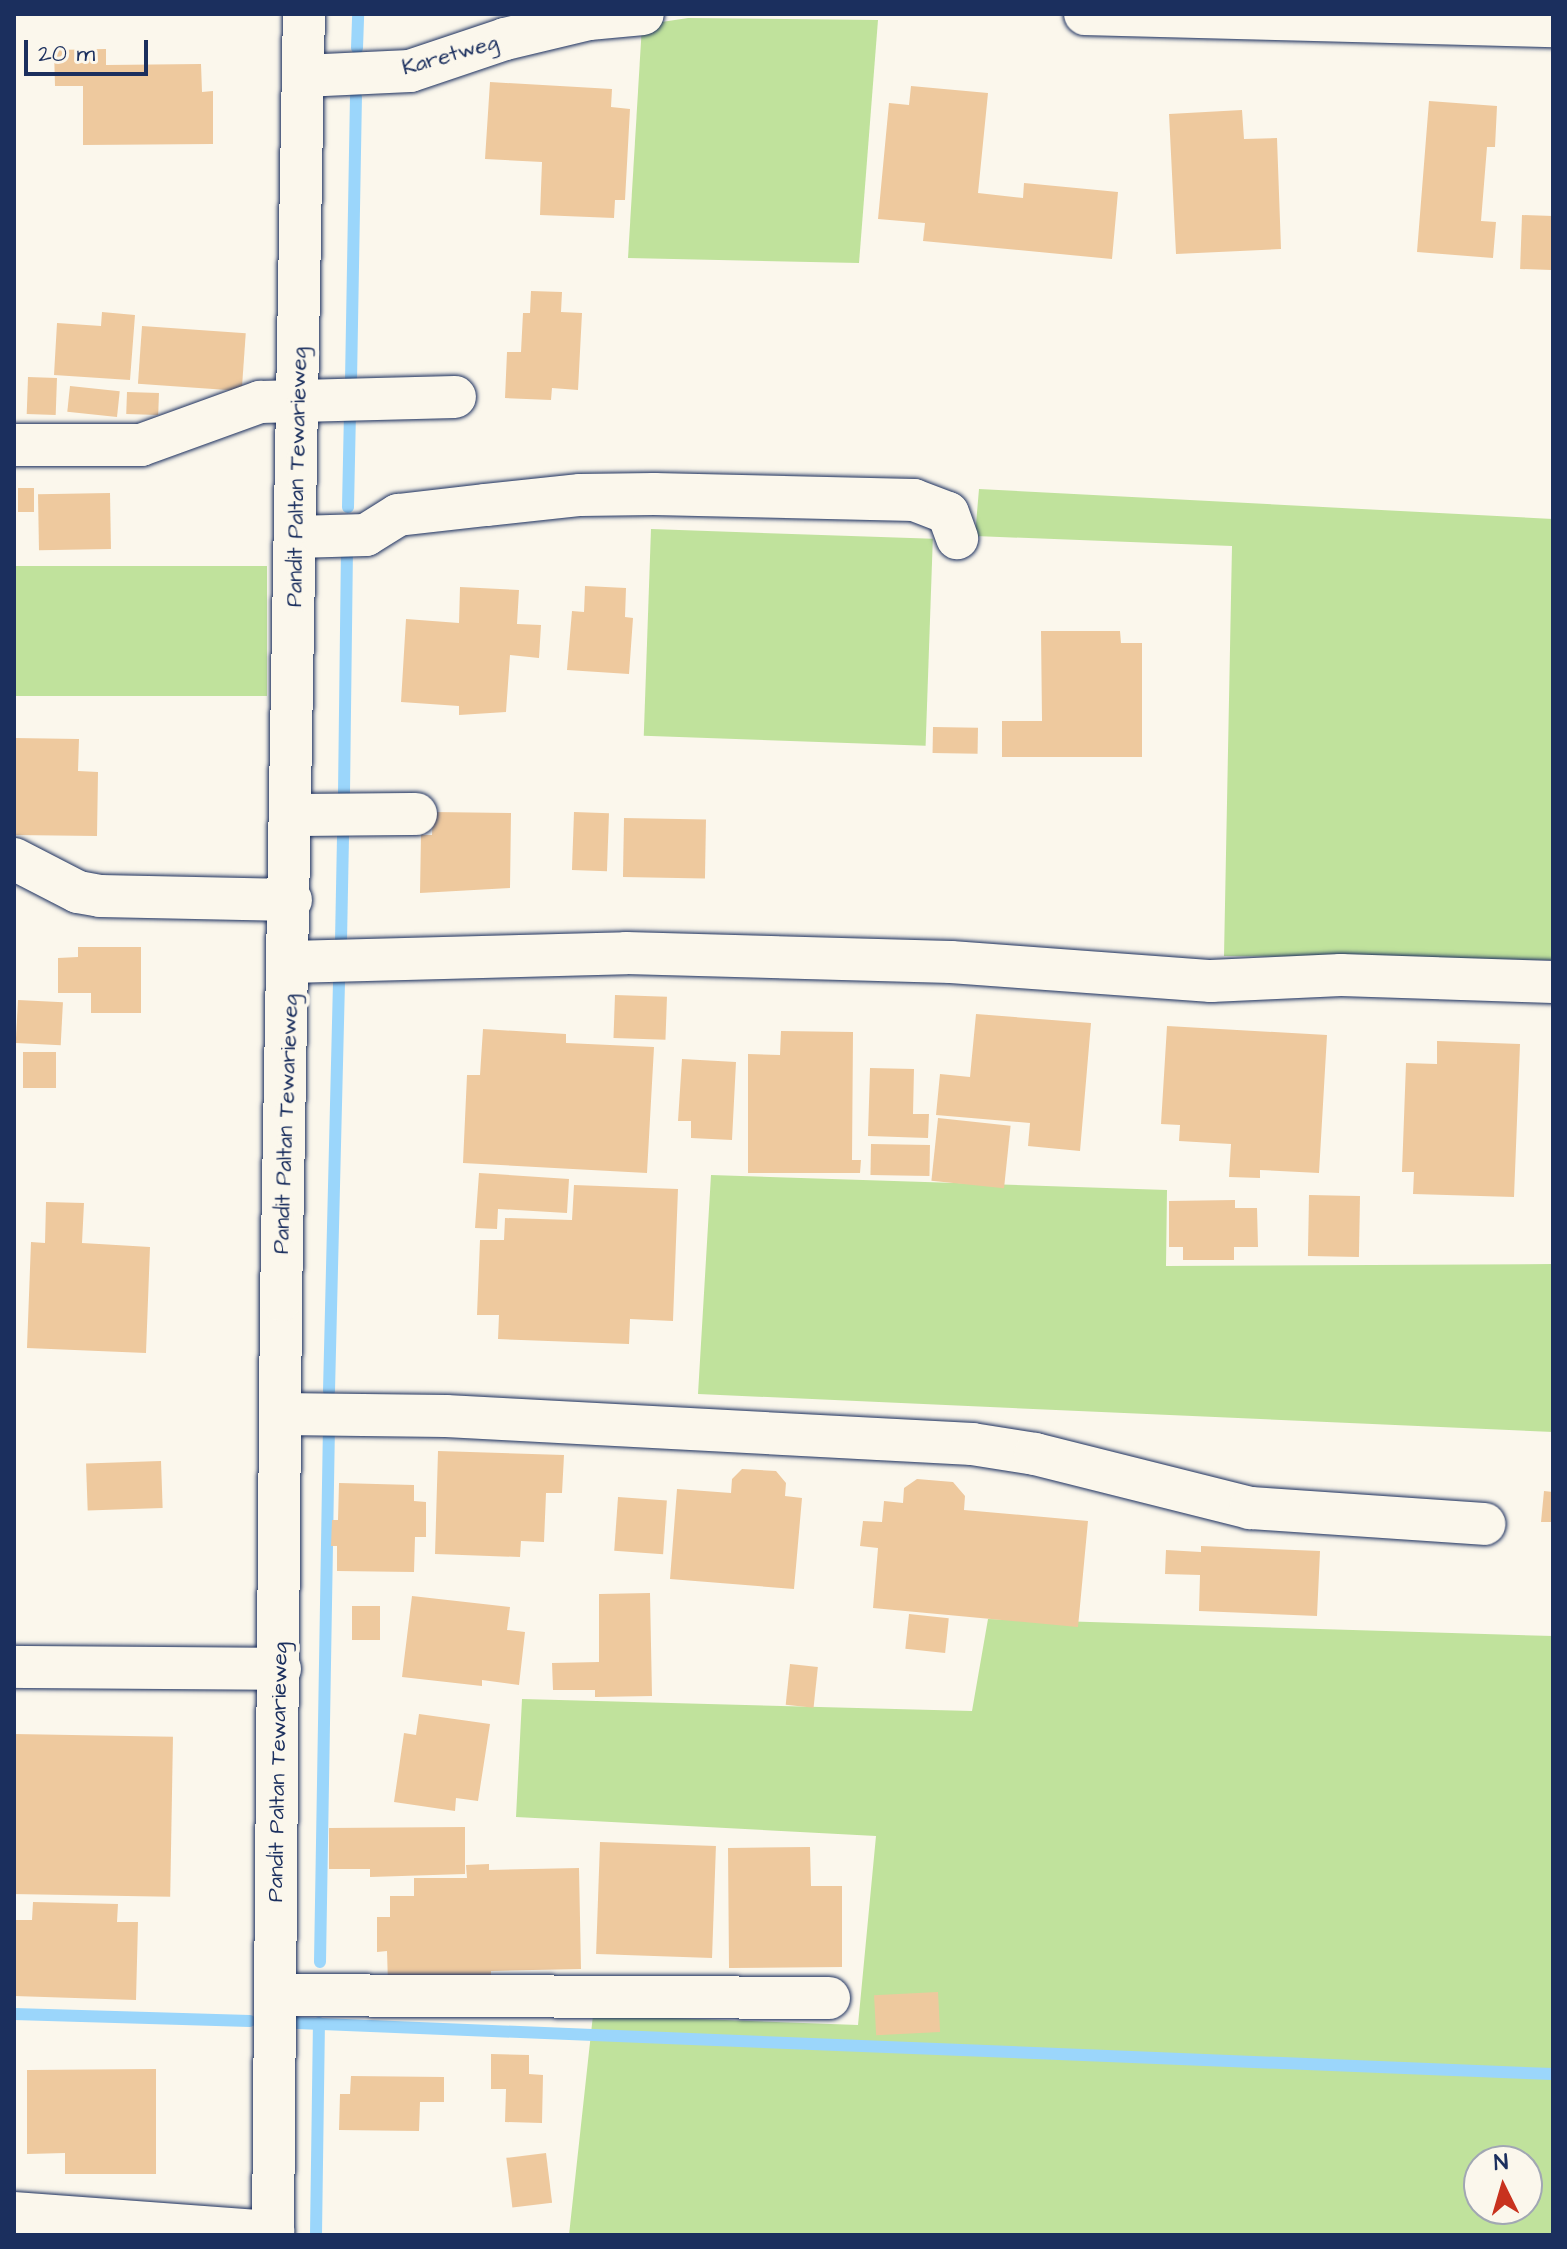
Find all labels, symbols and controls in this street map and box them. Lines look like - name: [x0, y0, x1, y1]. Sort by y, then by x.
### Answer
- scale bar: [28, 24, 152, 74]
- street label: Karetweg: [399, 29, 501, 81]
- text: 20 m: [38, 37, 95, 71]
- street label: Pandit Paltan Tewarieweg: [282, 347, 312, 607]
- street label: Pandit Paltan Tewarieweg: [268, 994, 304, 1254]
- street label: Pandit Paltan Tewarieweg: [263, 1642, 293, 1902]
- north arrow: [1463, 2145, 1543, 2225]
- text: N: [1493, 2147, 1509, 2179]

